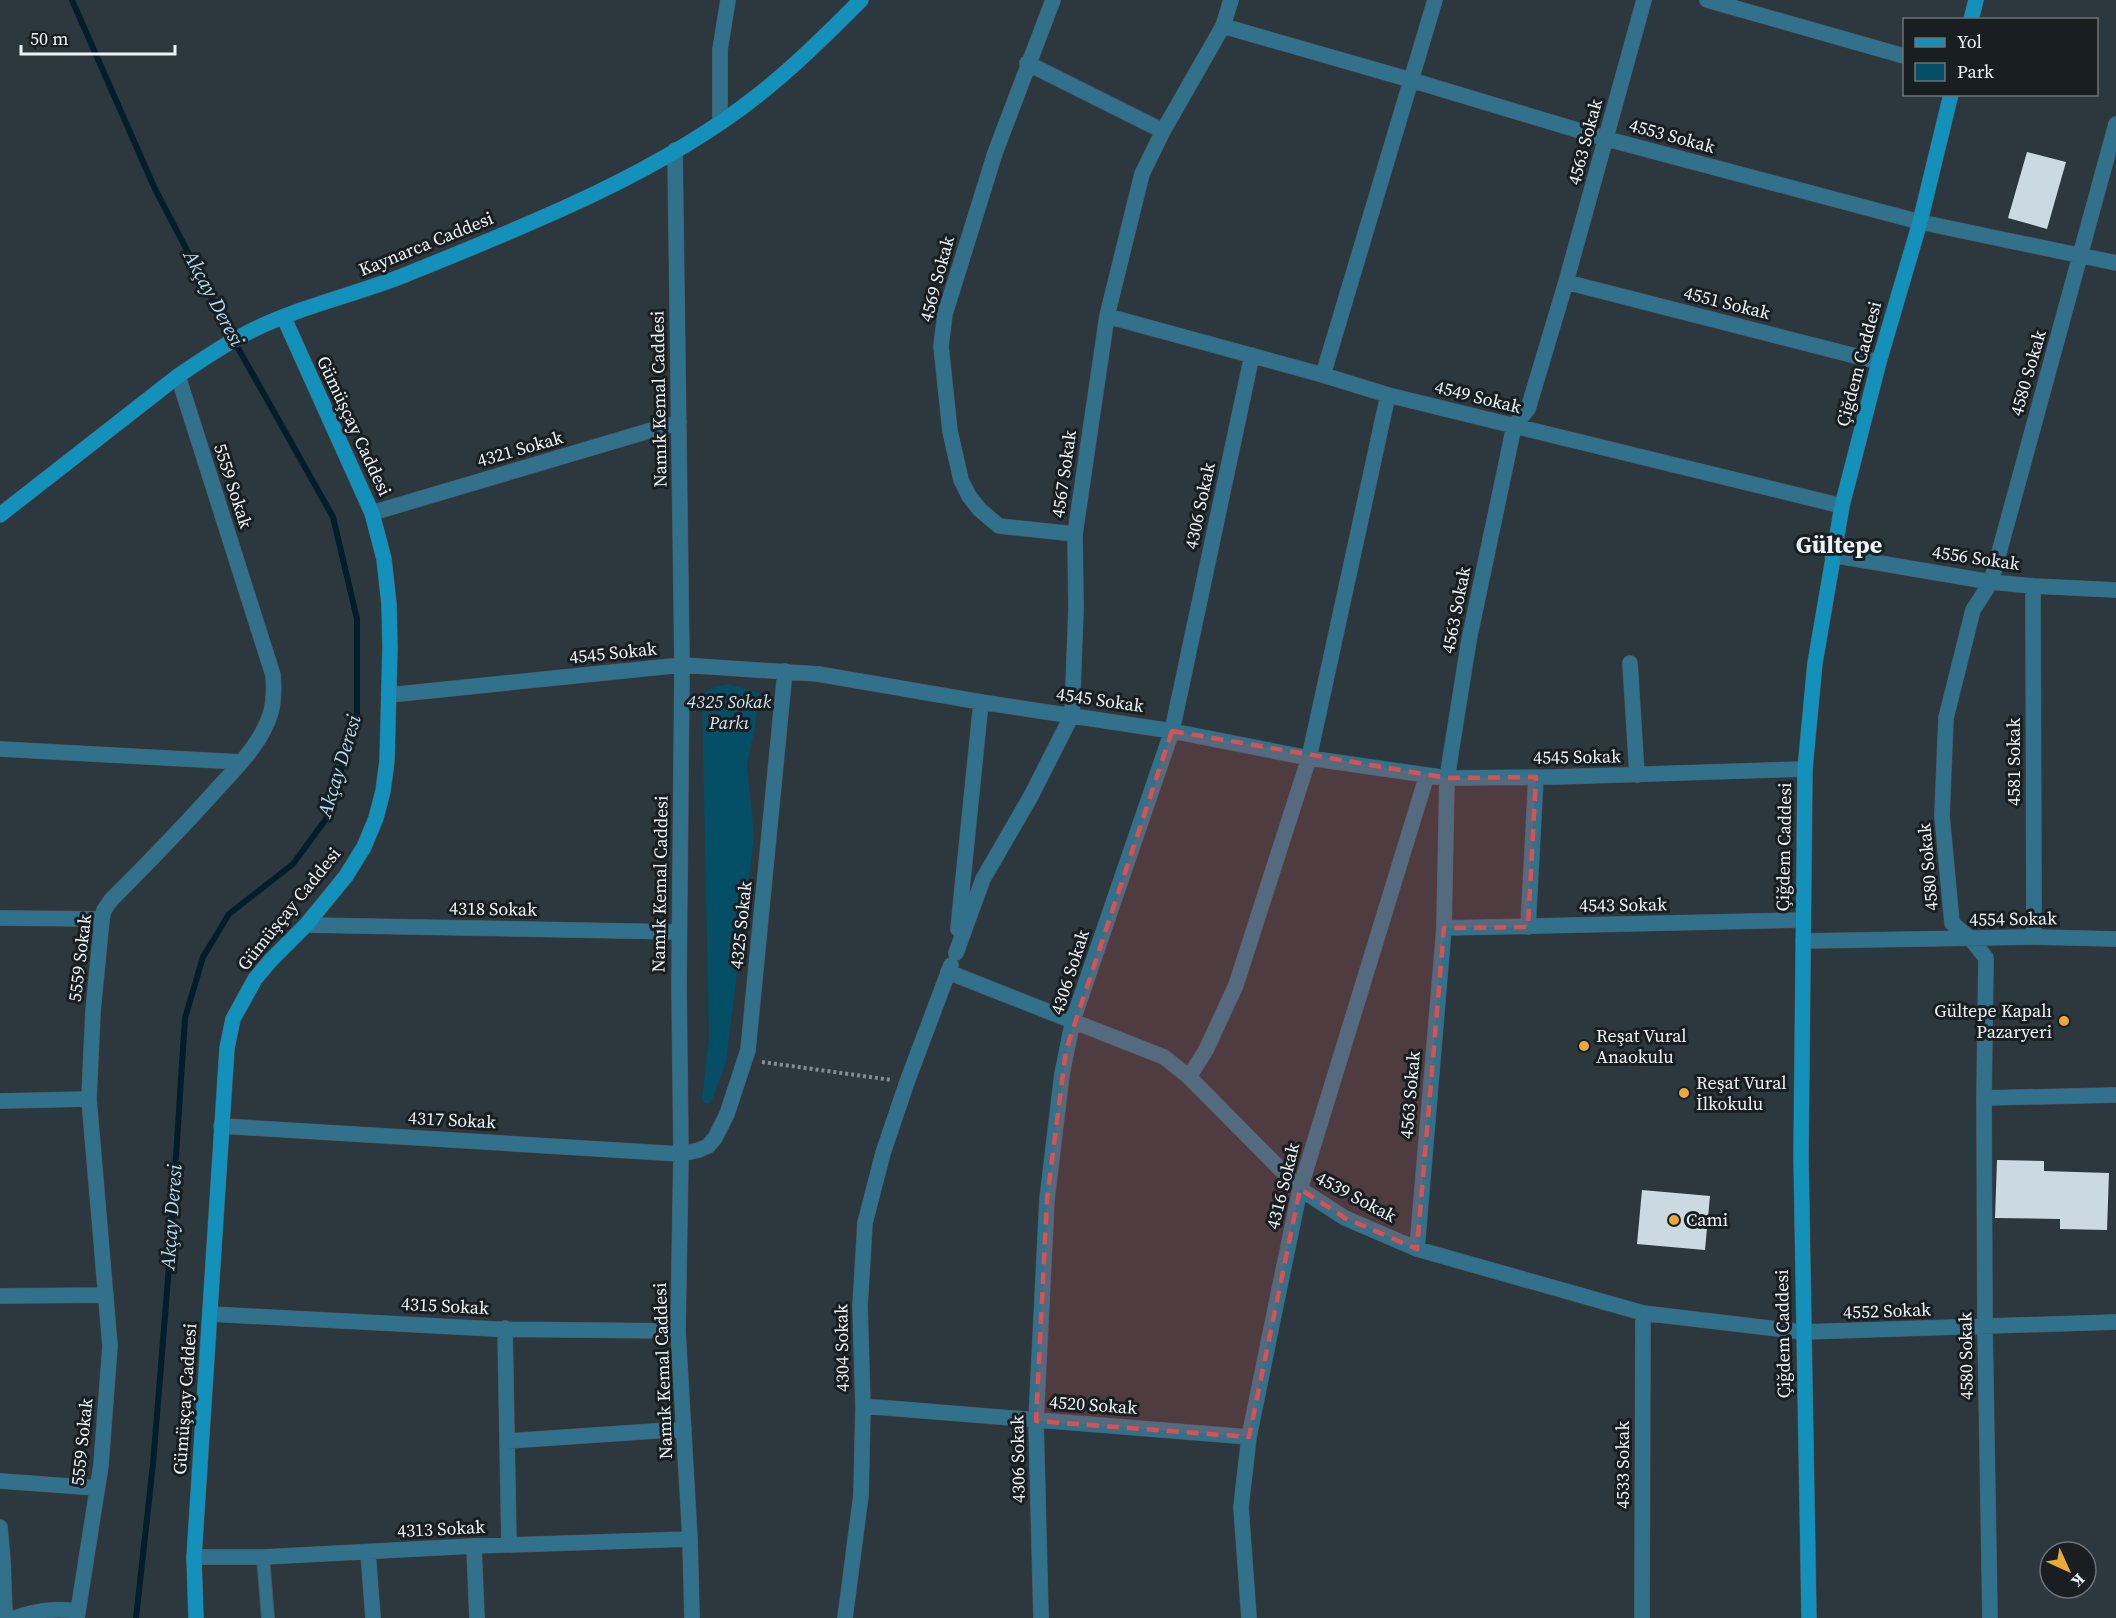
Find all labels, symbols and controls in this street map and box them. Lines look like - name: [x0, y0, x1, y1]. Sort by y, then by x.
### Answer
- scale bar: [21, 18, 176, 56]
- legend: [1903, 18, 2098, 96]
- text: 50 m: [30, 26, 68, 51]
- text: Yol: [1957, 29, 1982, 54]
- text: Park: [1957, 59, 1994, 84]
- street label: 4563 Sokak: [1561, 96, 1608, 188]
- street label: 4553 Sokak: [1626, 112, 1718, 159]
- street label: Kaynarca Caddesi: [355, 205, 497, 282]
- street label: 4569 Sokak: [913, 233, 960, 325]
- water label: Akçay Deresi: [176, 244, 251, 351]
- street label: 4551 Sokak: [1681, 280, 1773, 325]
- street label: Çiğdem Caddesi: [1830, 298, 1887, 429]
- street label: Namık Kemal Caddesi: [644, 310, 673, 488]
- street label: 4580 Sokak: [2003, 327, 2052, 419]
- street label: Gümüşçay Caddesi: [311, 352, 398, 500]
- street label: 4549 Sokak: [1432, 374, 1524, 419]
- street label: 4321 Sokak: [474, 424, 566, 473]
- street label: 4567 Sokak: [1045, 428, 1082, 519]
- street label: 5559 Sokak: [208, 440, 259, 532]
- street label: 4306 Sokak: [1178, 460, 1221, 552]
- district label: Gültepe: [1796, 528, 1882, 561]
- street label: 4556 Sokak: [1931, 539, 2022, 576]
- street label: 4563 Sokak: [1435, 564, 1476, 655]
- street label: 4545 Sokak: [568, 635, 658, 670]
- street label: 4545 Sokak: [1055, 681, 1146, 718]
- park label: 4325 Sokak Parkı: [687, 689, 772, 735]
- water label: Akçay Deresi: [310, 711, 368, 822]
- street label: 4581 Sokak: [2001, 718, 2026, 806]
- street label: 4545 Sokak: [1533, 743, 1621, 770]
- street label: Çiğdem Caddesi: [1770, 782, 1797, 912]
- street label: Namık Kemal Caddesi: [645, 795, 674, 973]
- street label: 4580 Sokak: [1911, 822, 1944, 912]
- street label: Gümüşçay Caddesi: [231, 842, 346, 975]
- street label: 4325 Sokak: [723, 880, 758, 970]
- street label: 4543 Sokak: [1579, 891, 1667, 918]
- street label: 4318 Sokak: [449, 895, 537, 922]
- street label: 4554 Sokak: [1969, 905, 2057, 932]
- street label: 5559 Sokak: [62, 913, 97, 1003]
- street label: 4306 Sokak: [1044, 926, 1095, 1018]
- place label: Gültepe Kapalı Pazaryeri: [1934, 998, 2052, 1044]
- marker: Gültepe Kapalı Pazaryeri: [2057, 1014, 2071, 1028]
- place label: Reşat Vural Anaokulu: [1596, 1023, 1687, 1069]
- marker: Reşat Vural Anaokulu: [1577, 1039, 1591, 1053]
- street label: 4563 Sokak: [1393, 1050, 1426, 1140]
- place label: Reşat Vural İlkokulu: [1696, 1070, 1787, 1116]
- marker: Reşat Vural İlkokulu: [1677, 1086, 1691, 1100]
- street label: 4317 Sokak: [407, 1105, 497, 1134]
- street label: 4316 Sokak: [1260, 1140, 1305, 1232]
- water label: Akçay Deresi: [153, 1163, 189, 1272]
- street label: 4539 Sokak: [1312, 1165, 1401, 1228]
- place label: Cami: [1686, 1207, 1728, 1232]
- marker: Cami: [1667, 1213, 1681, 1227]
- street label: Çiğdem Caddesi: [1769, 1269, 1796, 1399]
- street label: Namık Kemal Caddesi: [647, 1282, 678, 1460]
- street label: 4315 Sokak: [400, 1291, 490, 1320]
- street label: 4552 Sokak: [1843, 1296, 1932, 1325]
- street label: 4304 Sokak: [828, 1304, 855, 1392]
- street label: 4580 Sokak: [1952, 1312, 1979, 1400]
- street label: Gümüşçay Caddesi: [167, 1322, 202, 1475]
- street label: 4520 Sokak: [1048, 1389, 1138, 1420]
- street label: 5559 Sokak: [64, 1397, 99, 1487]
- street label: 4306 Sokak: [1004, 1415, 1031, 1503]
- street label: 4533 Sokak: [1610, 1421, 1635, 1509]
- street label: 4313 Sokak: [396, 1514, 486, 1543]
- north arrow: [2038, 1540, 2098, 1600]
- text: K: [2066, 1569, 2090, 1593]

